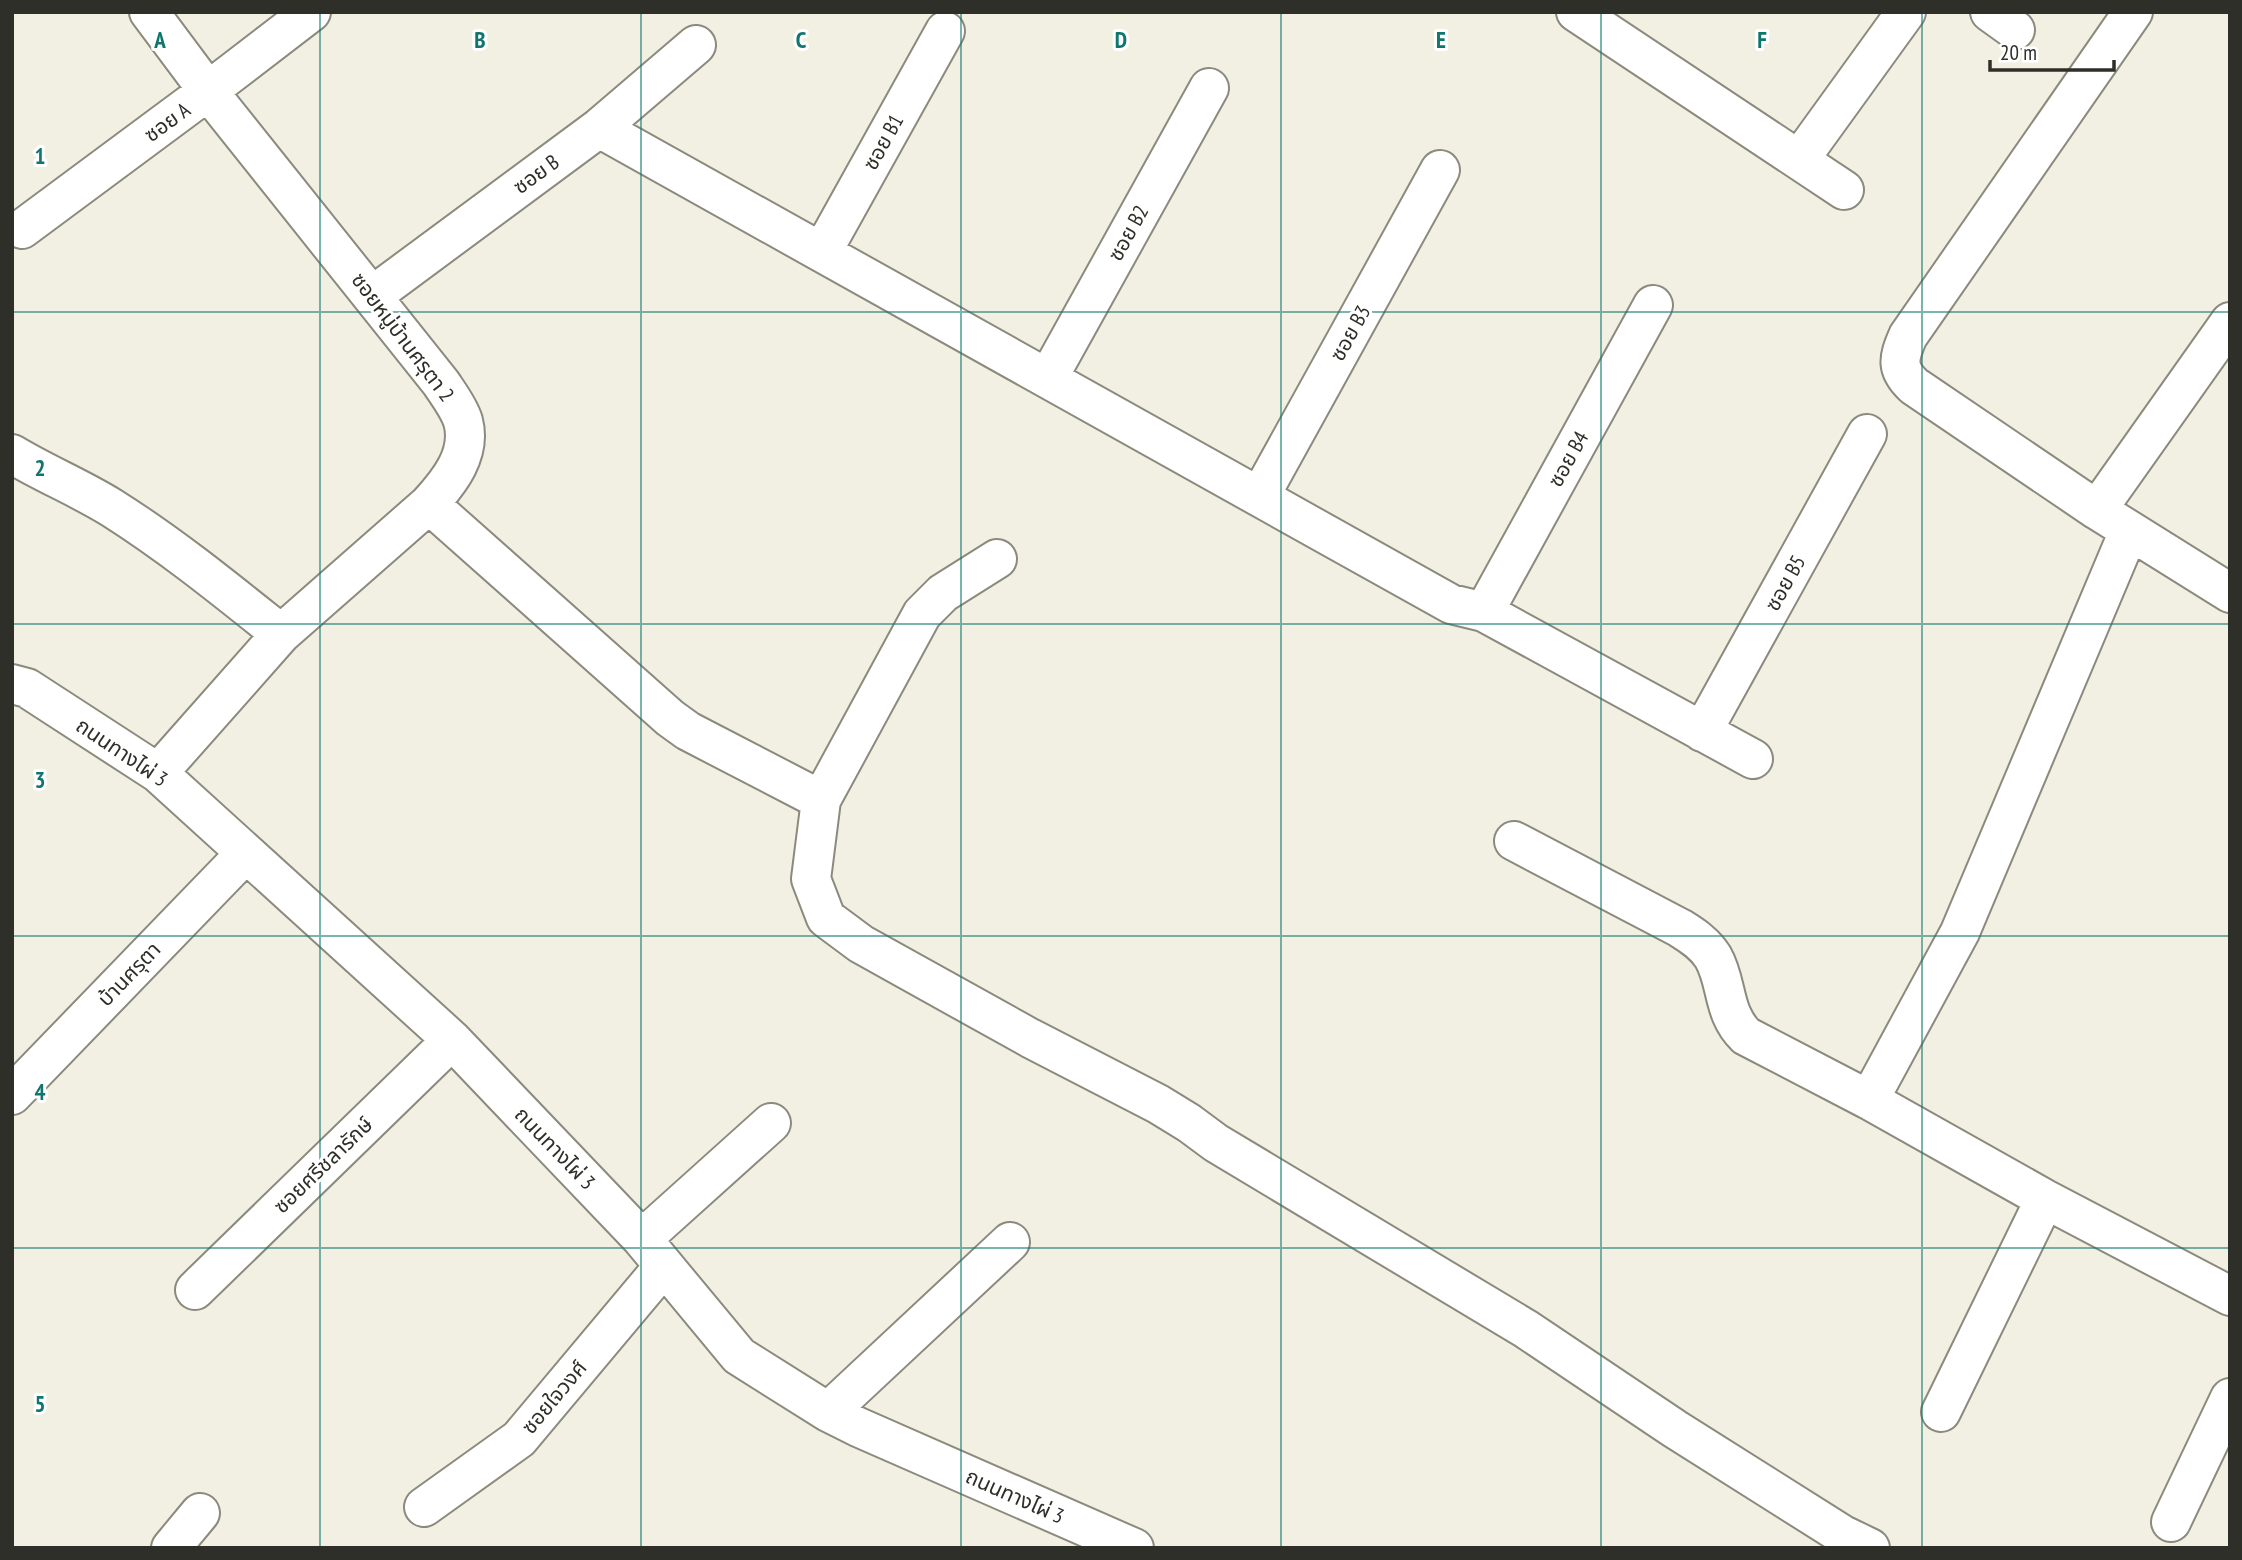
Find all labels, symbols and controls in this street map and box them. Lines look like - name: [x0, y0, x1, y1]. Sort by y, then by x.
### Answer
- text: A: [153, 25, 166, 54]
- text: B: [474, 25, 486, 54]
- text: C: [796, 25, 807, 54]
- text: D: [1115, 25, 1127, 54]
- text: E: [1436, 25, 1446, 54]
- text: F: [1757, 25, 1767, 54]
- scale bar: [1990, 28, 2114, 72]
- text: 20 m: [2000, 39, 2037, 66]
- street label: ซอย A: [139, 96, 195, 148]
- street label: ซอย B1: [857, 109, 909, 175]
- text: 1: [35, 141, 46, 170]
- street label: ซอย B: [508, 148, 564, 200]
- street label: ซอย B2: [1102, 200, 1154, 266]
- street label: ซอยหมู่บ้านศรุตา 2: [346, 267, 460, 407]
- street label: ซอย B3: [1324, 300, 1376, 366]
- street label: ซอย B4: [1542, 426, 1595, 492]
- text: 2: [35, 453, 46, 482]
- street label: ซอย B5: [1759, 550, 1811, 616]
- street label: ถนนทางไผ่ 3: [71, 711, 173, 793]
- text: 3: [35, 765, 46, 794]
- street label: บ้านศรุตา: [92, 936, 166, 1012]
- text: 4: [35, 1077, 46, 1106]
- street label: ถนนทางไผ่ 3: [509, 1101, 601, 1195]
- street label: ซอยศรีชลารักษ์: [268, 1111, 378, 1219]
- street label: ซอยใจวงศ์: [515, 1355, 593, 1439]
- text: 5: [35, 1389, 46, 1418]
- street label: ถนนทางไผ่ 3: [962, 1462, 1068, 1530]

